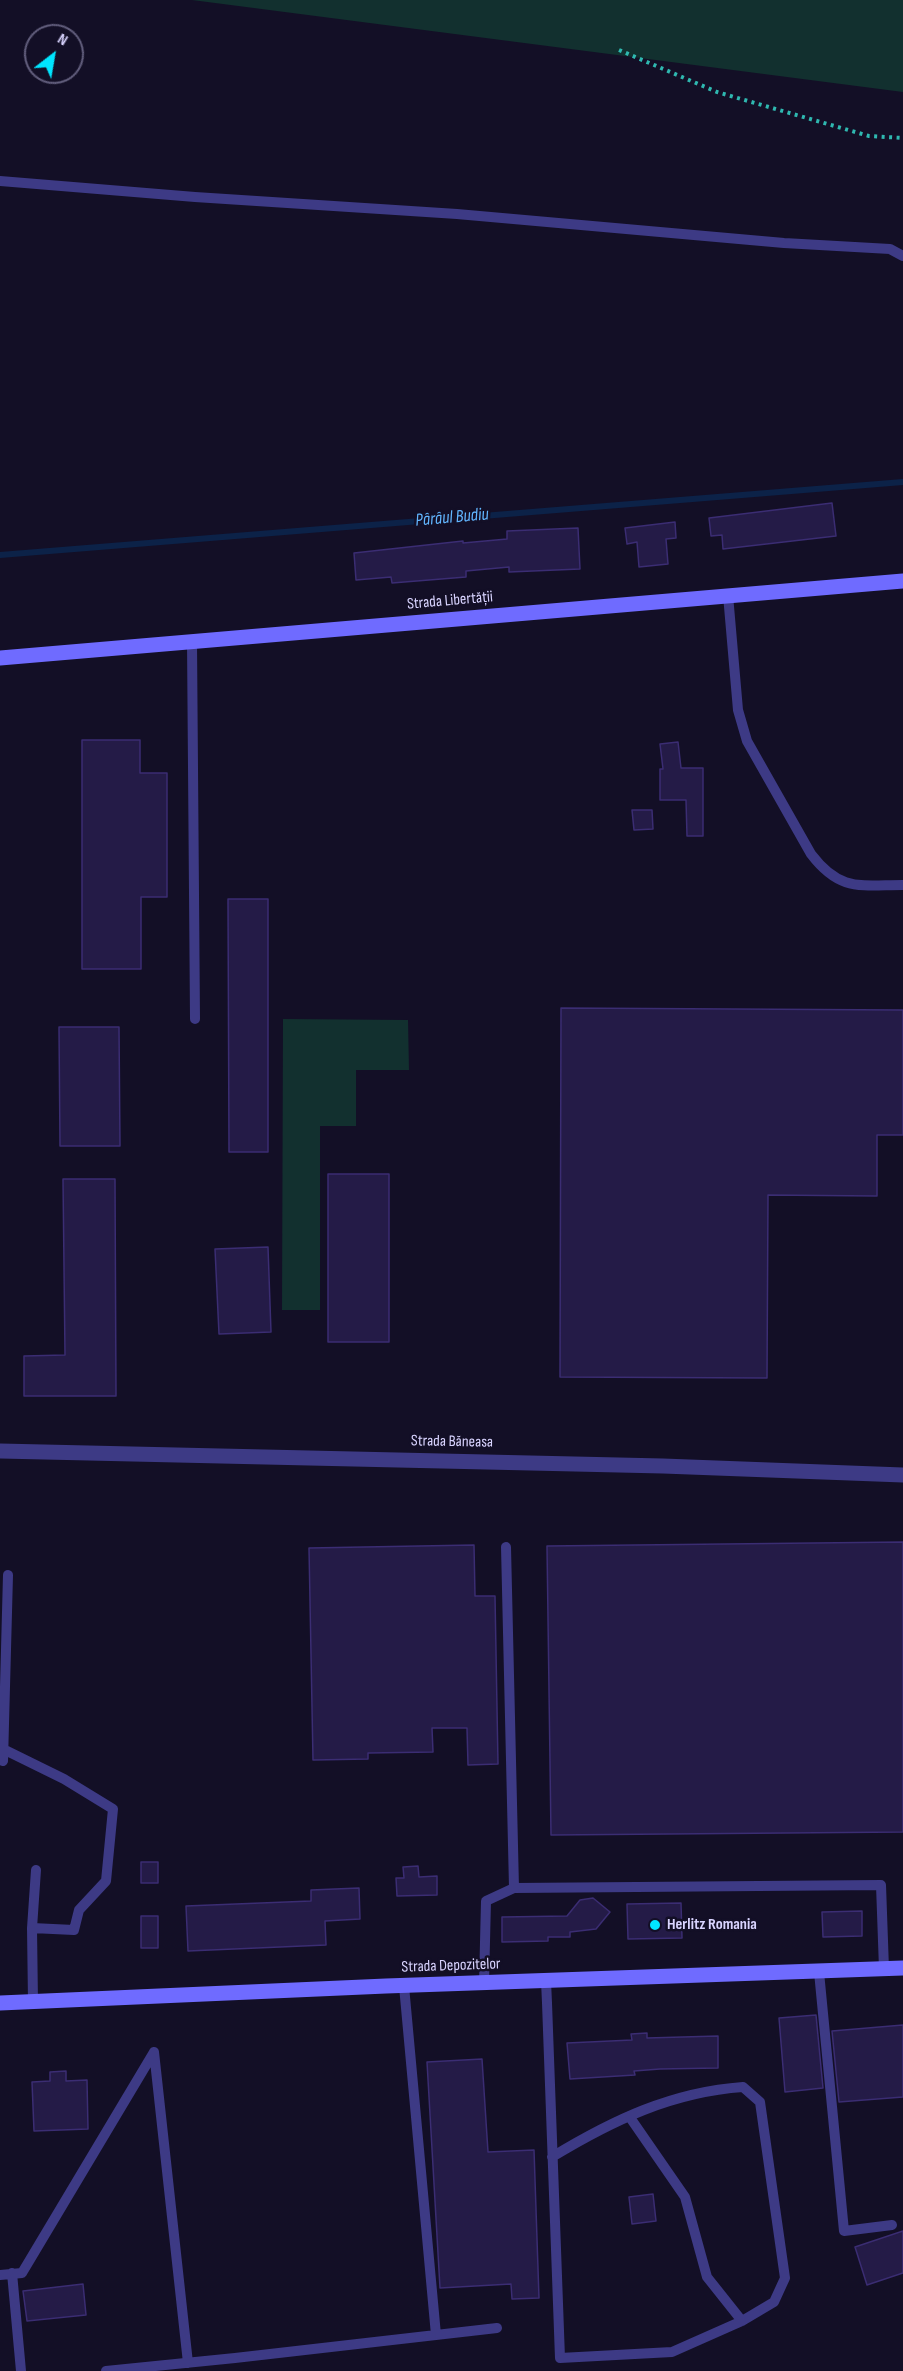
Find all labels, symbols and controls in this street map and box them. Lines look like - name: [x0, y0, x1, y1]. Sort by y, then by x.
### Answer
- north arrow: [24, 24, 84, 84]
- text: N: [54, 30, 71, 50]
- water label: Pârâul Budiu: [414, 504, 490, 532]
- street label: Strada Libertății: [406, 588, 494, 614]
- street label: Strada Băneasa: [411, 1432, 493, 1452]
- place label: Herlitz Romania: [667, 1915, 757, 1935]
- marker: Herlitz Romania: [648, 1918, 662, 1932]
- street label: Strada Depozitelor: [401, 1955, 501, 1977]

